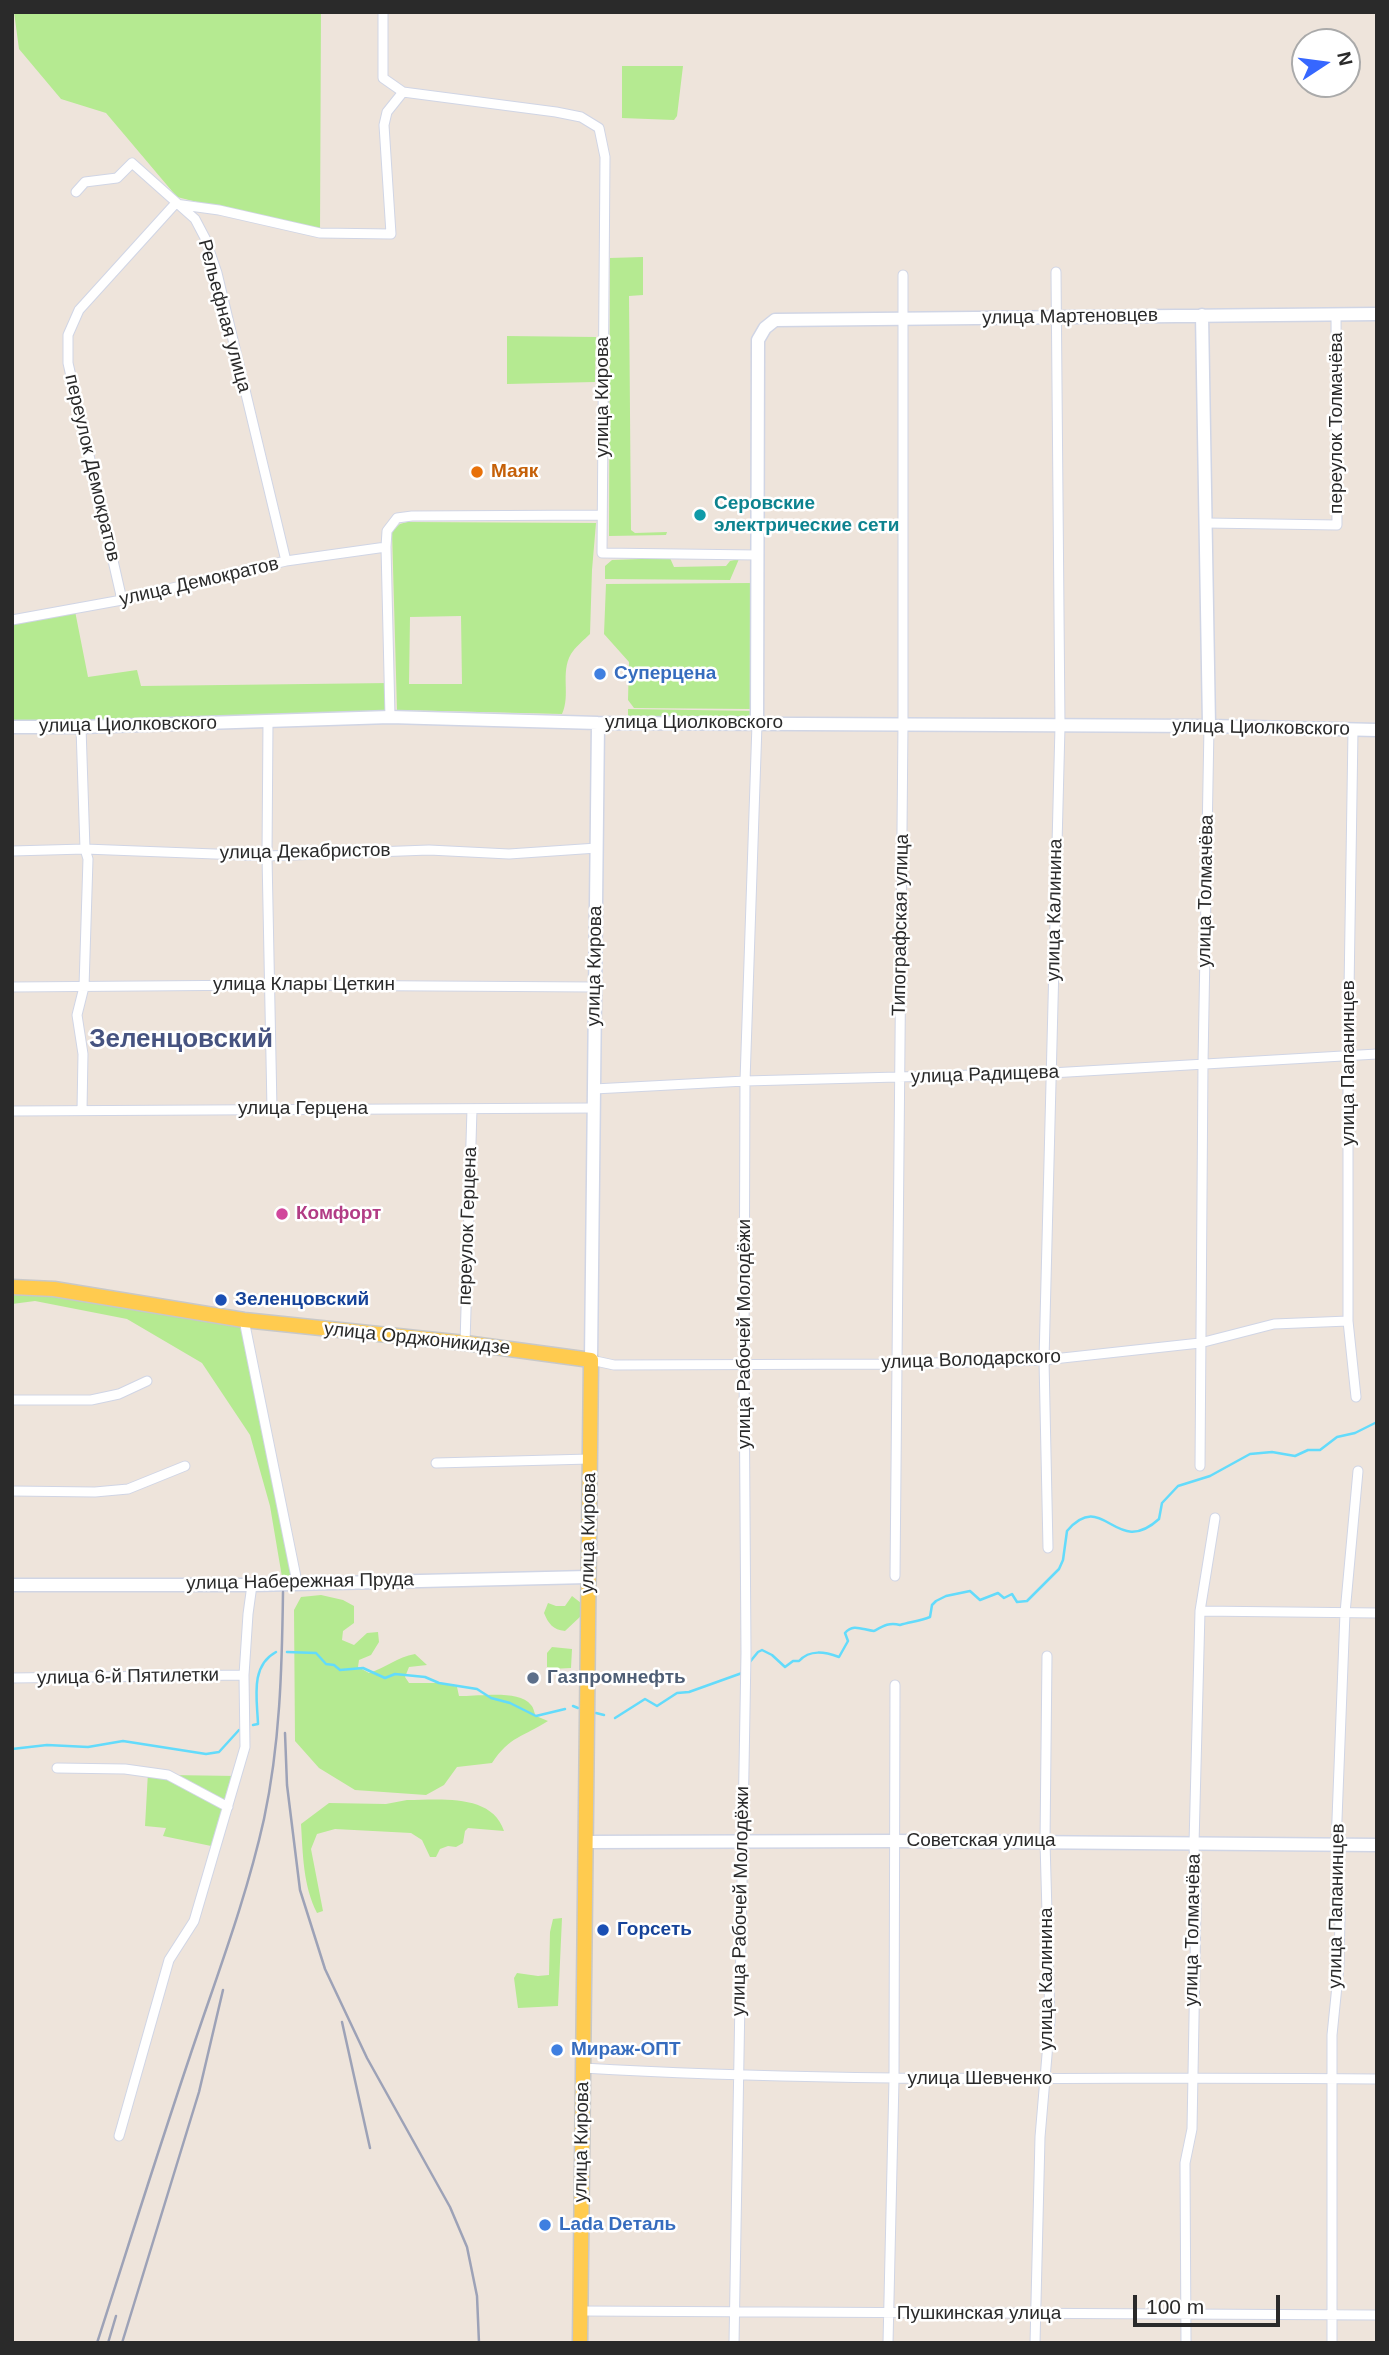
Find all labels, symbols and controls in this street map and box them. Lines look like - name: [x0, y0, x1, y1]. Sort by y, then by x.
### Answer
- north arrow: [1291, 28, 1361, 98]
- text: N: [1333, 50, 1357, 68]
- street label: Рельефная улица: [193, 237, 255, 395]
- street label: улица Мартеновцев: [982, 304, 1158, 330]
- street label: переулок Толмачёва: [1326, 332, 1348, 514]
- street label: улица Кирова: [592, 337, 614, 457]
- street label: переулок Демократов: [59, 372, 125, 564]
- place label: Маяк: [491, 461, 538, 483]
- marker: Маяк: [469, 464, 485, 480]
- place label: Серовские электрические сети: [714, 493, 899, 537]
- marker: Серовские электрические сети: [692, 507, 708, 523]
- street label: улица Демократов: [117, 553, 281, 611]
- place label: Суперцена: [614, 663, 716, 685]
- marker: Суперцена: [592, 666, 608, 682]
- street label: улица Циолковского: [39, 712, 217, 738]
- street label: улица Циолковского: [605, 712, 783, 734]
- street label: улица Циолковского: [1172, 715, 1350, 741]
- street label: улица Толмачёва: [1193, 814, 1219, 968]
- street label: Типографская улица: [888, 834, 914, 1016]
- street label: улица Калинина: [1042, 838, 1068, 982]
- street label: улица Декабристов: [219, 839, 391, 865]
- street label: улица Кирова: [583, 905, 607, 1027]
- street label: улица Клары Цеткин: [213, 974, 395, 996]
- street label: улица Папанинцев: [1338, 980, 1360, 1146]
- district label: Зеленцовский: [89, 1024, 273, 1056]
- street label: улица Радищева: [911, 1061, 1059, 1089]
- street label: улица Герцена: [238, 1098, 368, 1120]
- street label: переулок Герцена: [454, 1146, 482, 1306]
- place label: Комфорт: [296, 1203, 381, 1225]
- marker: Комфорт: [274, 1206, 290, 1222]
- street label: улица Рабочей Молодёжи: [734, 1219, 756, 1449]
- place label: Зеленцовский: [235, 1289, 369, 1311]
- marker: Зеленцовский: [213, 1292, 229, 1308]
- street label: улица Орджоникидзе: [323, 1318, 511, 1360]
- street label: улица Володарского: [881, 1345, 1061, 1375]
- street label: улица Кирова: [577, 1472, 601, 1594]
- street label: улица Набережная Пруда: [186, 1569, 414, 1595]
- street label: улица 6-й Пятилетки: [37, 1664, 219, 1690]
- place label: Газпромнефть: [547, 1667, 686, 1689]
- marker: Газпромнефть: [525, 1670, 541, 1686]
- street label: улица Рабочей Молодёжи: [728, 1786, 754, 2016]
- street label: улица Папанинцев: [1324, 1823, 1350, 1989]
- street label: Советская улица: [906, 1830, 1056, 1852]
- street label: улица Толмачёва: [1180, 1853, 1206, 2007]
- street label: улица Калинина: [1036, 1907, 1058, 2051]
- place label: Горсеть: [617, 1919, 692, 1941]
- marker: Горсеть: [595, 1922, 611, 1938]
- place label: Мираж-ОПТ: [571, 2039, 681, 2061]
- marker: Мираж-ОПТ: [549, 2042, 565, 2058]
- street label: улица Шевченко: [908, 2068, 1052, 2090]
- street label: улица Кирова: [570, 2081, 594, 2203]
- place label: Lada Dеталь: [559, 2214, 676, 2236]
- marker: Lada Dеталь: [537, 2217, 553, 2233]
- scale bar: [1137, 2282, 1284, 2326]
- text: 100 m: [1146, 2295, 1204, 2318]
- street label: Пушкинская улица: [897, 2303, 1061, 2325]

